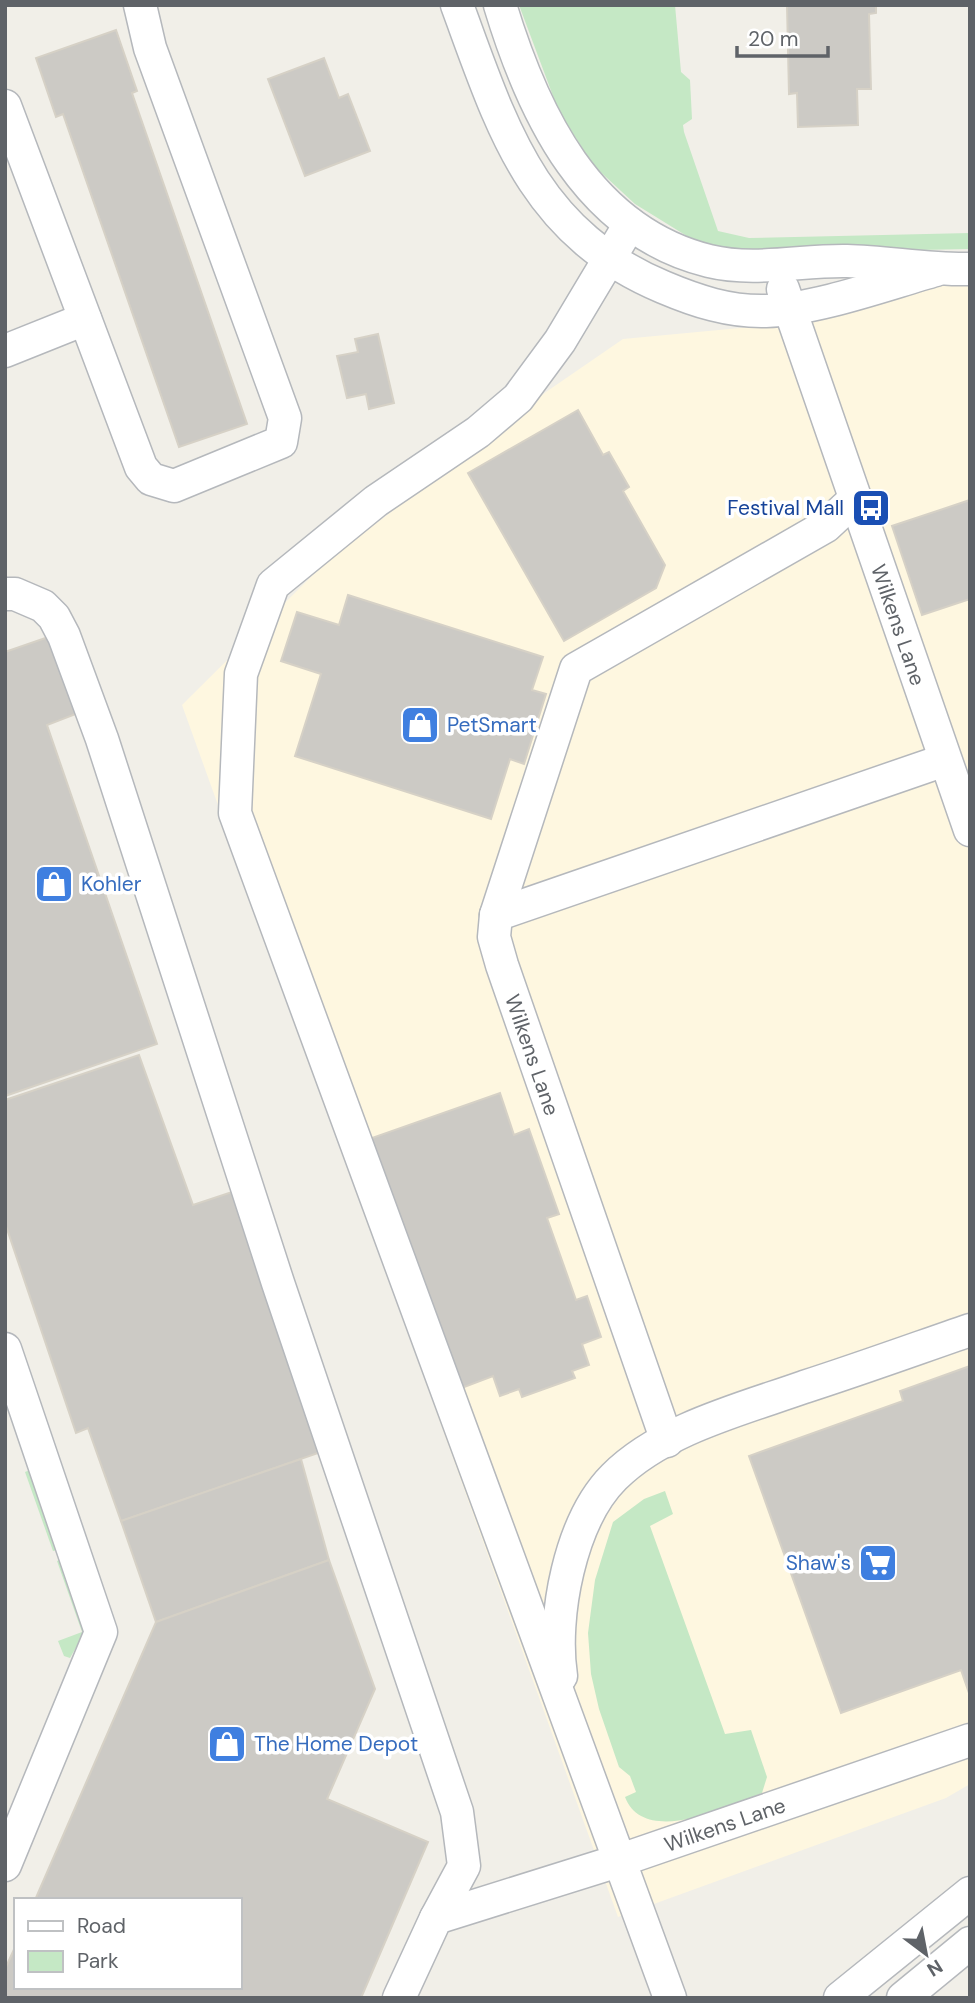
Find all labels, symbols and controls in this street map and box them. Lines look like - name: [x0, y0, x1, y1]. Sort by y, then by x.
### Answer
- scale bar: [737, 14, 828, 58]
- text: 20 m: [748, 25, 799, 53]
- bus stop icon: Festival Mall: [850, 487, 892, 529]
- place label: Festival Mall: [727, 494, 844, 522]
- street label: Wilkens Lane: [864, 561, 932, 689]
- shop icon: PetSmart: [399, 704, 441, 746]
- place label: PetSmart: [447, 711, 537, 739]
- shop icon: Kohler: [33, 863, 75, 905]
- place label: Kohler: [81, 870, 142, 898]
- street label: Wilkens Lane: [498, 991, 566, 1119]
- supermarket icon: Shaw's: [857, 1542, 899, 1584]
- place label: Shaw's: [786, 1549, 851, 1577]
- shop icon: The Home Depot: [206, 1723, 248, 1765]
- place label: The Home Depot: [254, 1730, 418, 1758]
- street label: Wilkens Lane: [661, 1791, 789, 1859]
- legend: [14, 1898, 242, 1989]
- text: Road: [77, 1912, 126, 1940]
- north arrow: [891, 1919, 961, 1989]
- text: Park: [77, 1947, 119, 1975]
- text: N: [922, 1954, 947, 1982]

